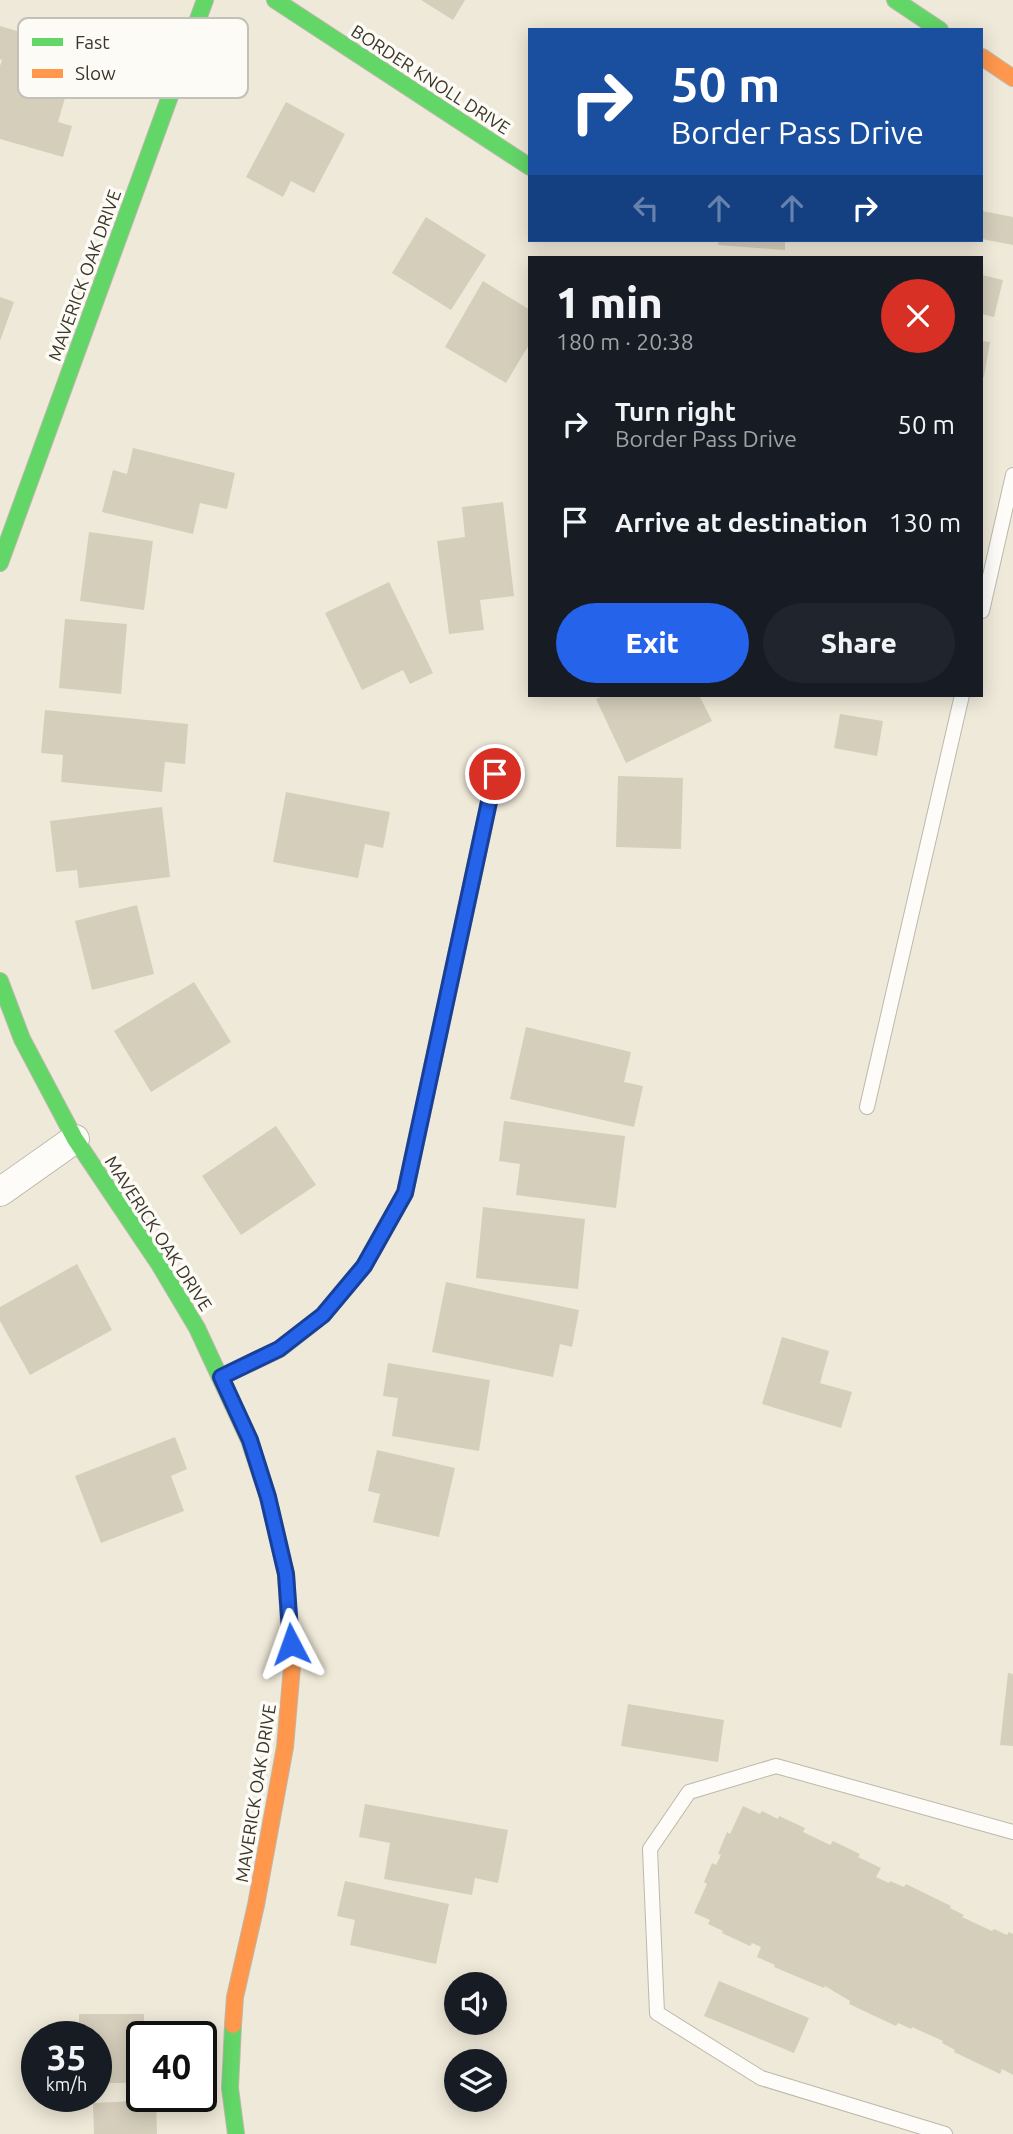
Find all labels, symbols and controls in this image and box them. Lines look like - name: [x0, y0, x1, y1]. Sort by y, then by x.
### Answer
- legend: [18, 18, 248, 98]
- street label: BORDER KNOLL DRIVE: [348, 20, 514, 138]
- text: Fast: [75, 31, 110, 53]
- icon: right: [556, 56, 647, 147]
- text: 50 m: [671, 56, 780, 111]
- text: Slow: [75, 62, 116, 84]
- text: Border Pass Drive: [671, 114, 924, 150]
- street label: MAVERICK OAK DRIVE: [44, 187, 124, 363]
- icon: left: [627, 189, 665, 227]
- icon: ahead: [700, 189, 738, 227]
- icon: ahead: [773, 189, 811, 227]
- icon: right: [846, 189, 884, 227]
- text: 1 min: [556, 279, 663, 326]
- button: close: [881, 279, 955, 353]
- text: 180 m · 20:38: [556, 329, 694, 354]
- text: Turn right: [615, 397, 736, 426]
- icon: right: [556, 405, 594, 443]
- text: 50 m: [897, 410, 955, 439]
- text: Border Pass Drive: [615, 426, 797, 451]
- icon: arrive: [556, 503, 594, 541]
- text: Arrive at destination: [615, 508, 868, 537]
- text: 130 m: [889, 508, 961, 537]
- button: Exit: [556, 603, 749, 683]
- button: Share: [763, 603, 955, 683]
- pin: [465, 744, 525, 804]
- icon: arrive: [476, 755, 514, 793]
- street label: MAVERICK OAK DRIVE: [101, 1152, 217, 1314]
- position arrow: [254, 1607, 328, 1681]
- street label: MAVERICK OAK DRIVE: [231, 1702, 279, 1884]
- map controls: [444, 1972, 507, 2112]
- button: sound: [444, 1972, 507, 2035]
- speed limit sign: 40: [126, 2021, 217, 2112]
- text: 35: [47, 2037, 86, 2077]
- button: layers: [444, 2049, 507, 2112]
- text: km/h: [46, 2074, 87, 2094]

